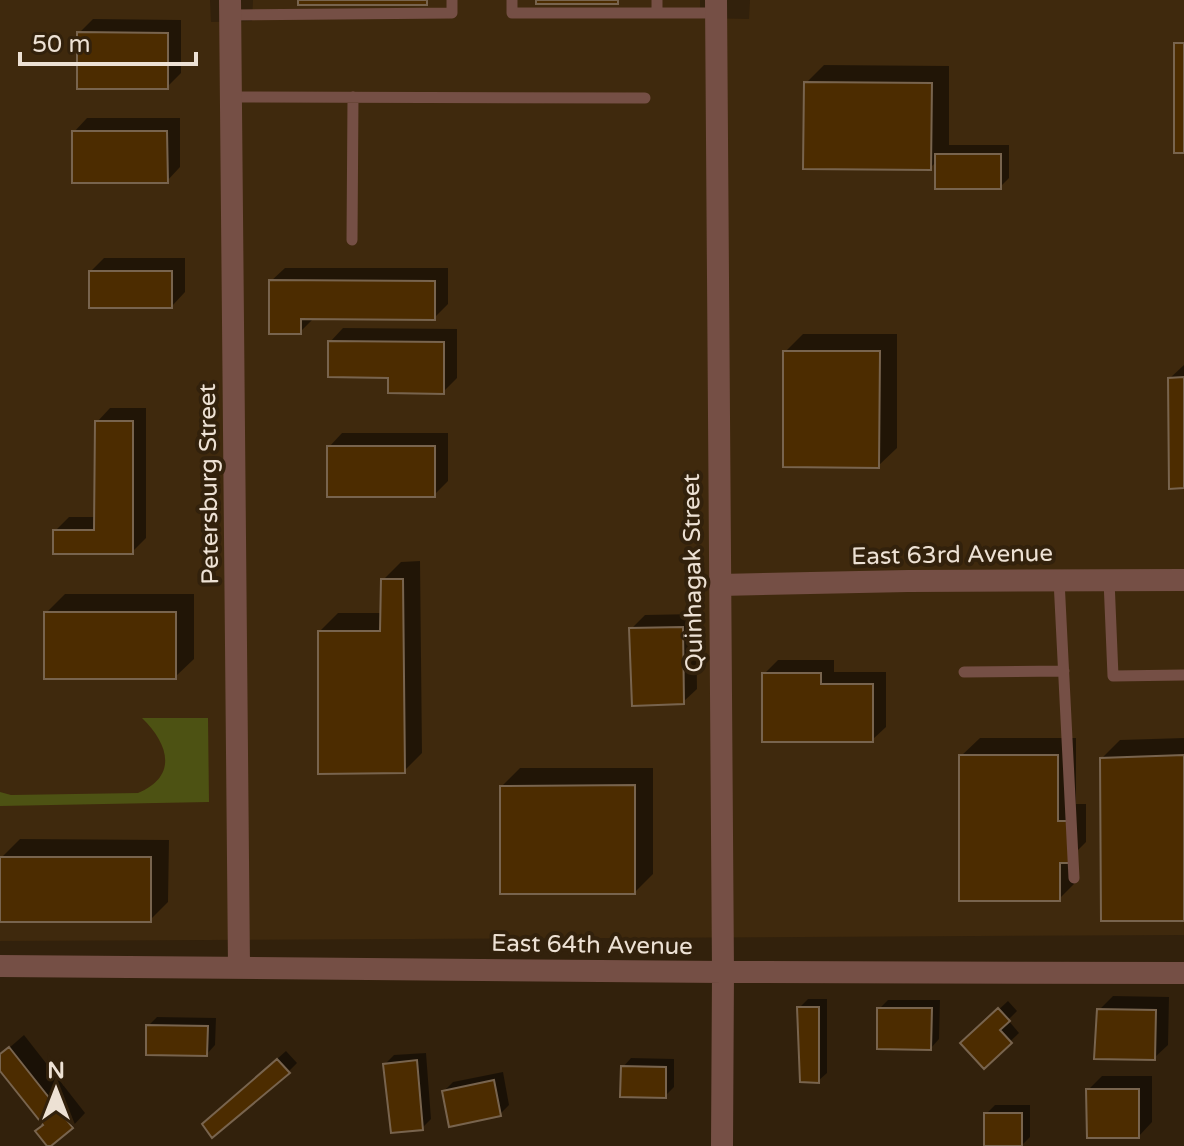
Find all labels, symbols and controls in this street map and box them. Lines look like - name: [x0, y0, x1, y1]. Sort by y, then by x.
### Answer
- scale bar: [20, 16, 196, 66]
- text: 50 m: [32, 30, 90, 59]
- street label: Petersburg Street: [193, 383, 225, 585]
- street label: Quinhagak Street: [677, 473, 709, 673]
- street label: East 63rd Avenue: [851, 539, 1053, 571]
- street label: East 64th Avenue: [491, 929, 693, 961]
- north arrow: [16, 1050, 96, 1130]
- text: N: [47, 1058, 65, 1084]

